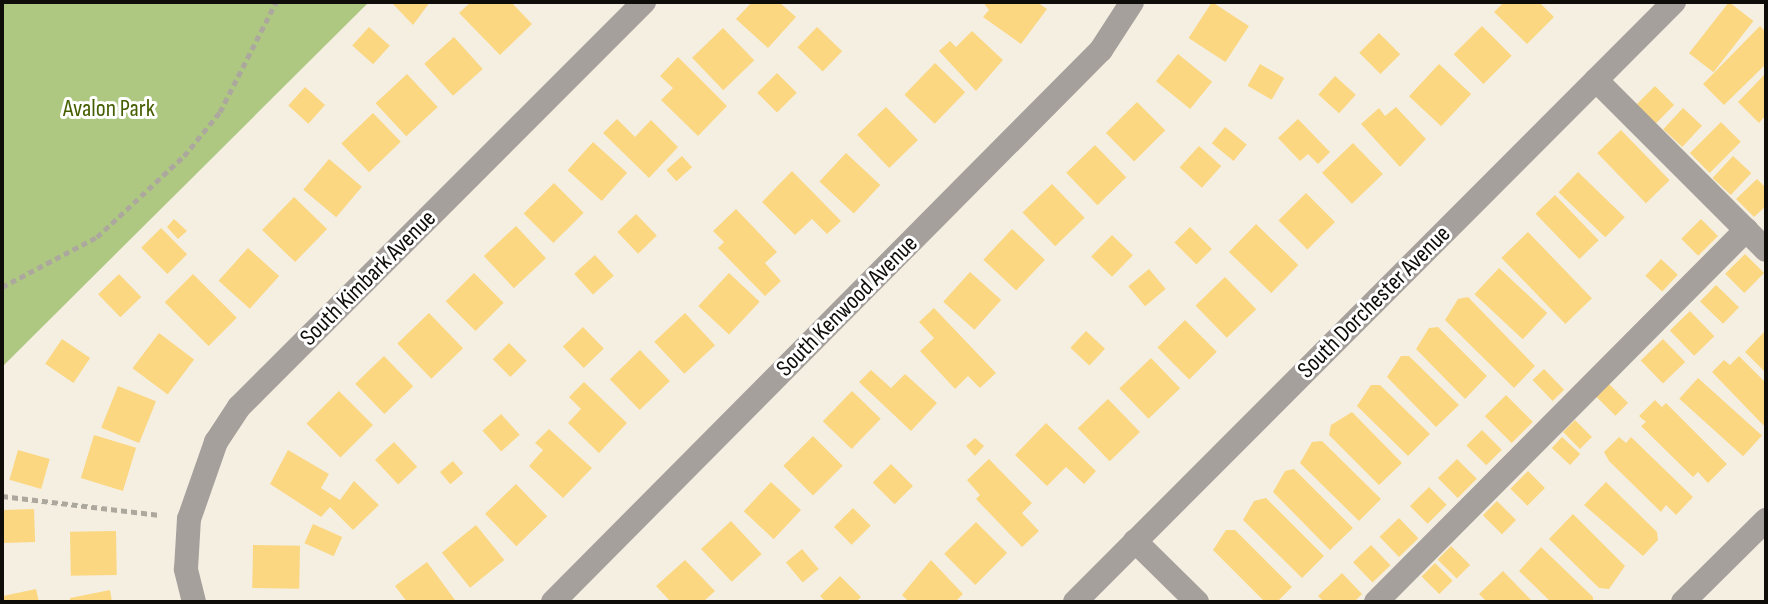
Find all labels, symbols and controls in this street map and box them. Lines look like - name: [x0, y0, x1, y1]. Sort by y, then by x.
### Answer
- park label: Avalon Park: [63, 95, 155, 123]
- street label: South Kimbark Avenue: [294, 204, 442, 352]
- street label: South Dorchester Avenue: [1292, 220, 1456, 384]
- street label: South Kenwood Avenue: [770, 229, 924, 383]

